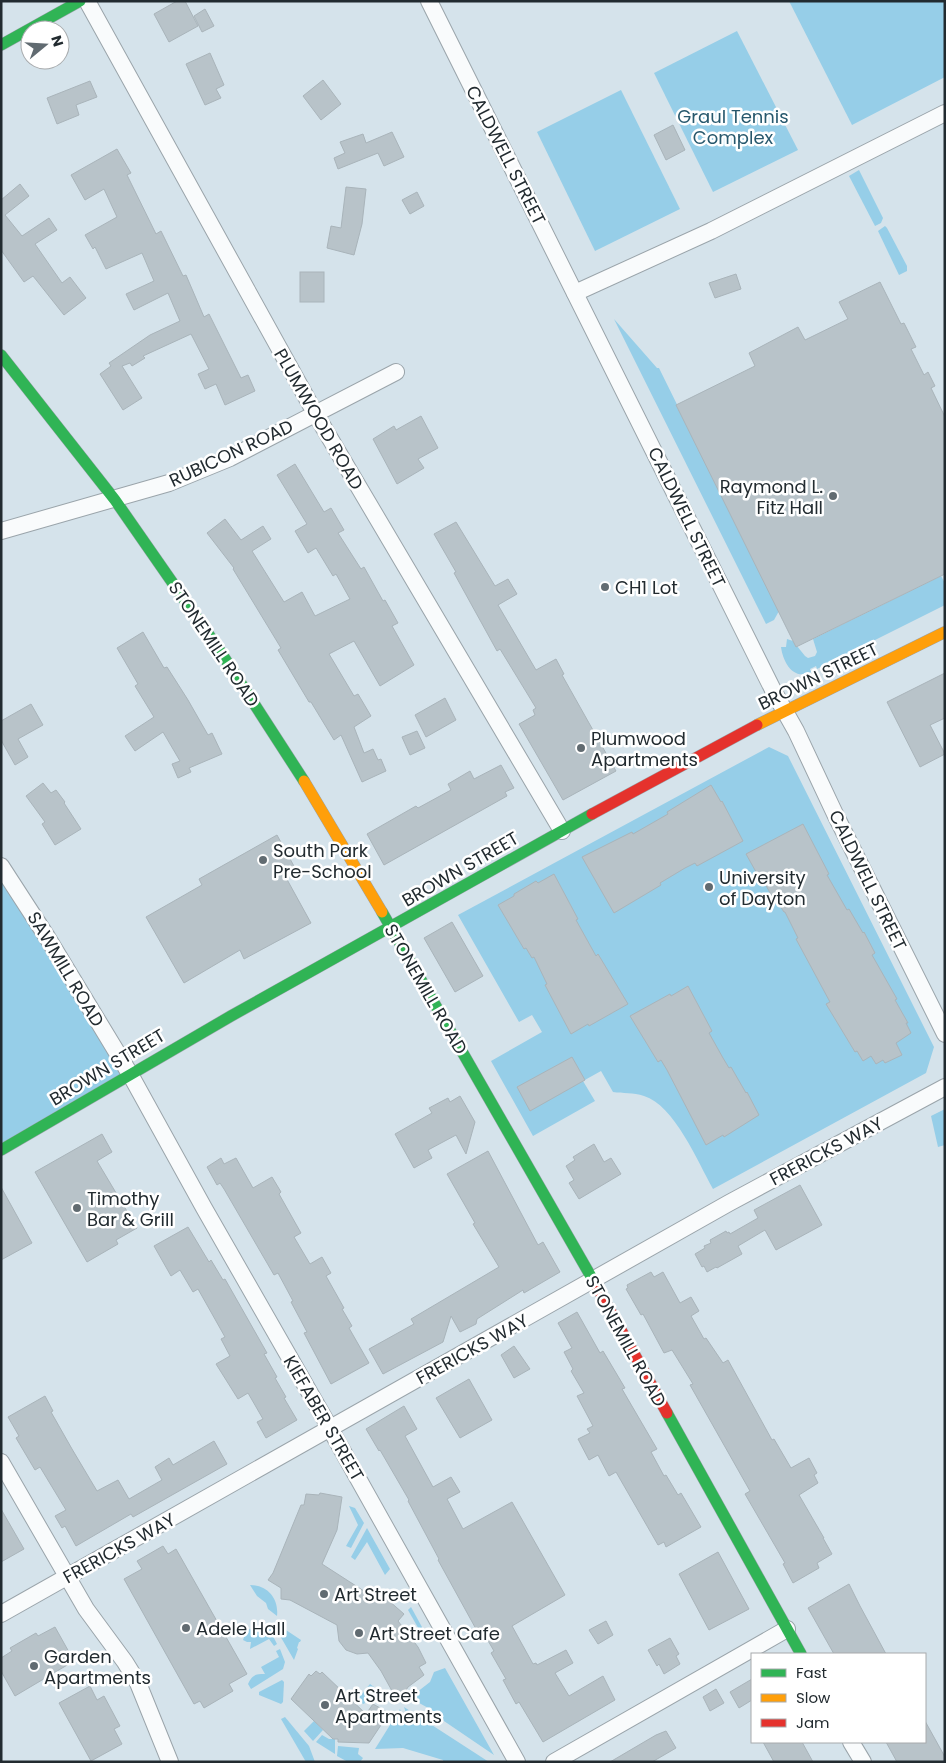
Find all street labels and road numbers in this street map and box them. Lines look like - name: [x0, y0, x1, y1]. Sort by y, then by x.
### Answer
- street label: CALDWELL STREET: [460, 81, 552, 229]
- street label: PLUMWOOD ROAD: [268, 344, 370, 494]
- street label: RUBICON ROAD: [165, 413, 297, 493]
- street label: CALDWELL STREET: [642, 443, 732, 592]
- street label: STONEMILL ROAD: [163, 576, 265, 712]
- street label: BROWN STREET: [754, 636, 882, 716]
- street label: CALDWELL STREET: [823, 806, 913, 955]
- street label: BROWN STREET: [397, 825, 523, 912]
- street label: SAWMILL ROAD: [22, 907, 110, 1031]
- street label: STONEMILL ROAD: [379, 919, 473, 1059]
- street label: BROWN STREET: [45, 1023, 170, 1111]
- street label: FRERICKS WAY: [765, 1110, 887, 1191]
- street label: STONEMILL ROAD: [580, 1271, 672, 1411]
- street label: FRERICKS WAY: [411, 1308, 533, 1390]
- street label: KIEFABER STREET: [278, 1351, 370, 1486]
- street label: FRERICKS WAY: [58, 1507, 180, 1589]

